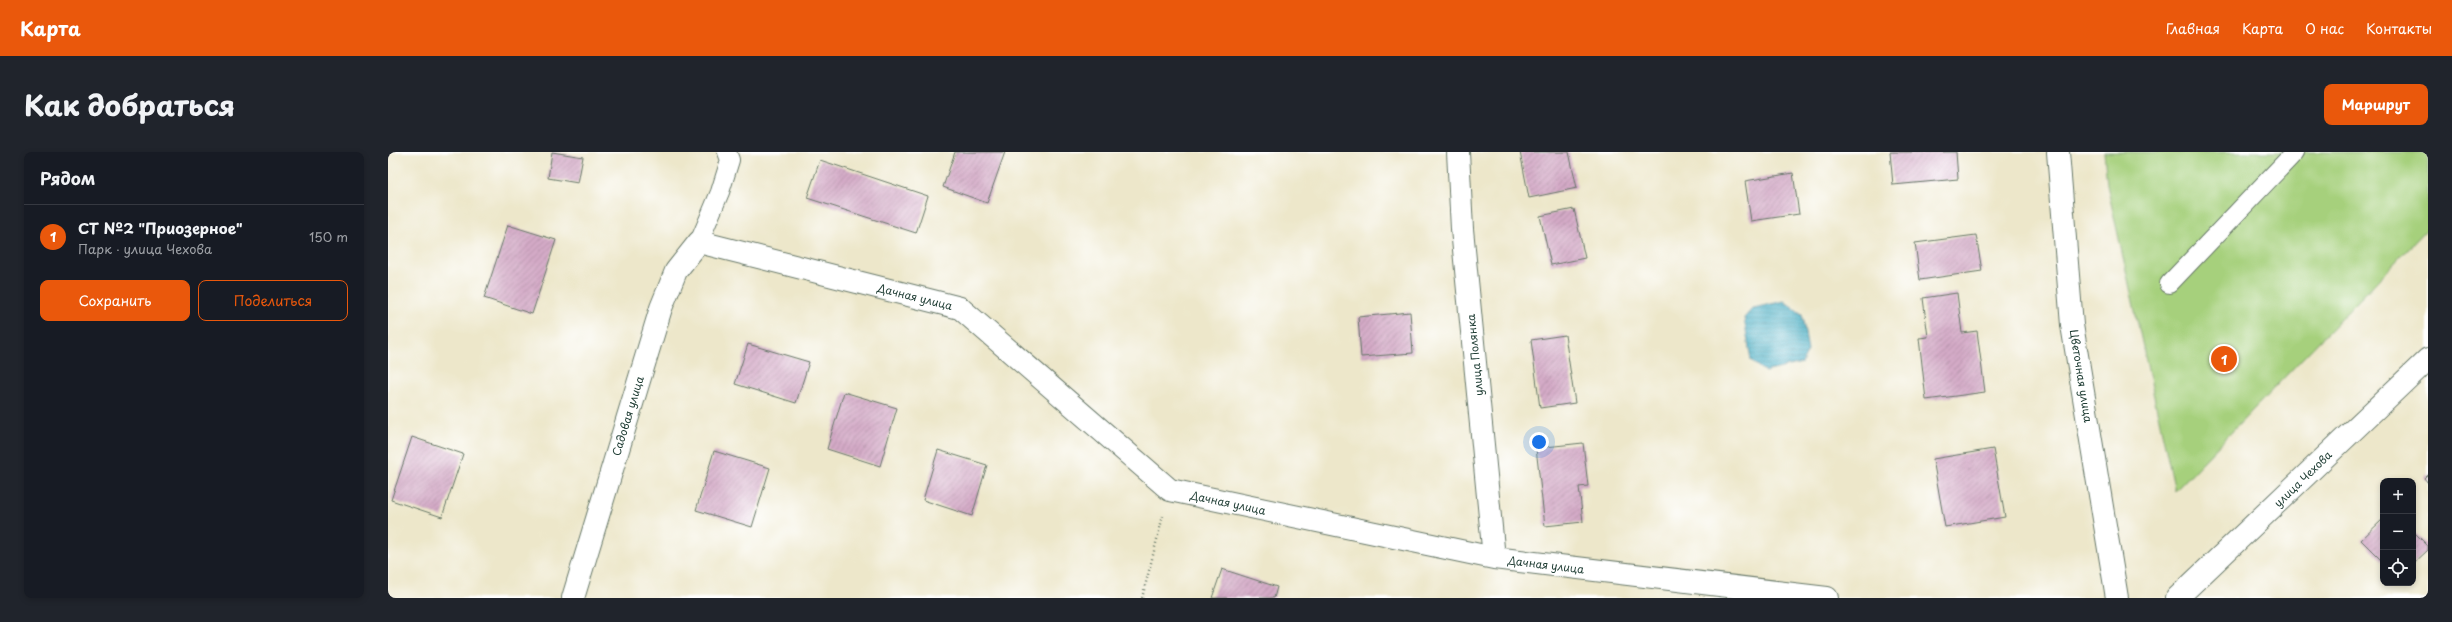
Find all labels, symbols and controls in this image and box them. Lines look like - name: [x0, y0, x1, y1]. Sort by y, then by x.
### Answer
- text: Карта: [20, 14, 81, 42]
- text: Главная: [2166, 18, 2220, 39]
- text: Карта: [2242, 18, 2283, 39]
- text: О нас: [2305, 18, 2344, 39]
- text: Контакты: [2366, 18, 2432, 39]
- text: Как добраться: [24, 83, 235, 126]
- button: Маршрут: [2324, 84, 2428, 125]
- text: Рядом: [40, 165, 95, 191]
- text: СТ №2 "Приозерное": [78, 216, 243, 239]
- text: 1: [50, 227, 56, 246]
- text: 150 m: [309, 227, 348, 246]
- text: Парк · улица Чехова: [78, 239, 212, 258]
- street label: Дачная улица: [875, 279, 954, 314]
- button: Сохранить: [40, 280, 190, 321]
- button: Поделиться: [198, 280, 348, 321]
- street label: улица Полянка: [1462, 313, 1487, 397]
- street label: Цветочная улица: [2066, 328, 2097, 424]
- pin: 1: [2211, 344, 2237, 374]
- street label: Садовая улица: [607, 374, 648, 458]
- your location: [1529, 432, 1549, 452]
- street label: улица Чехова: [2270, 446, 2336, 511]
- map controls: [2380, 478, 2416, 586]
- button: +: [2380, 478, 2416, 514]
- street label: Дачная улица: [1188, 486, 1267, 519]
- button: −: [2380, 514, 2416, 550]
- button: locate: [2380, 550, 2416, 586]
- street label: Дачная улица: [1506, 551, 1585, 578]

